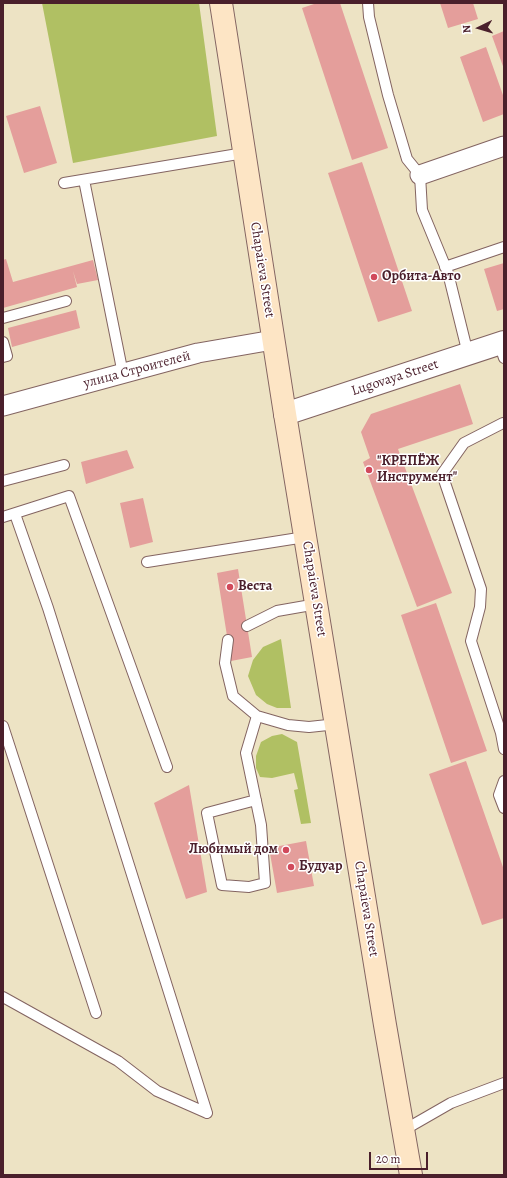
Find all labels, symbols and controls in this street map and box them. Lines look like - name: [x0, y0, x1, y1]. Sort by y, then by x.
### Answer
- north arrow: [459, 8, 499, 48]
- text: N: [459, 24, 474, 34]
- street label: Chapaieva Street: [246, 221, 278, 319]
- place label: Орбита-Авто: [382, 269, 461, 285]
- marker: Орбита-Авто: [369, 272, 379, 282]
- street label: улица Строителей: [82, 348, 192, 392]
- street label: Lugovaya Street: [349, 356, 441, 400]
- place label: "КРЕПЁЖ Инструмент": [377, 454, 457, 486]
- marker: "КРЕПЁЖ Инструмент": [364, 465, 374, 475]
- street label: Chapaieva Street: [298, 540, 330, 638]
- place label: Веста: [238, 579, 272, 595]
- marker: Веста: [225, 582, 235, 592]
- place label: Любимый дом: [189, 842, 278, 858]
- marker: Любимый дом: [281, 845, 291, 855]
- place label: Будуар: [299, 859, 342, 875]
- street label: Chapaieva Street: [350, 860, 382, 958]
- marker: Будуар: [286, 862, 296, 872]
- scale bar: [371, 1144, 430, 1170]
- text: 20 m: [376, 1151, 400, 1167]

